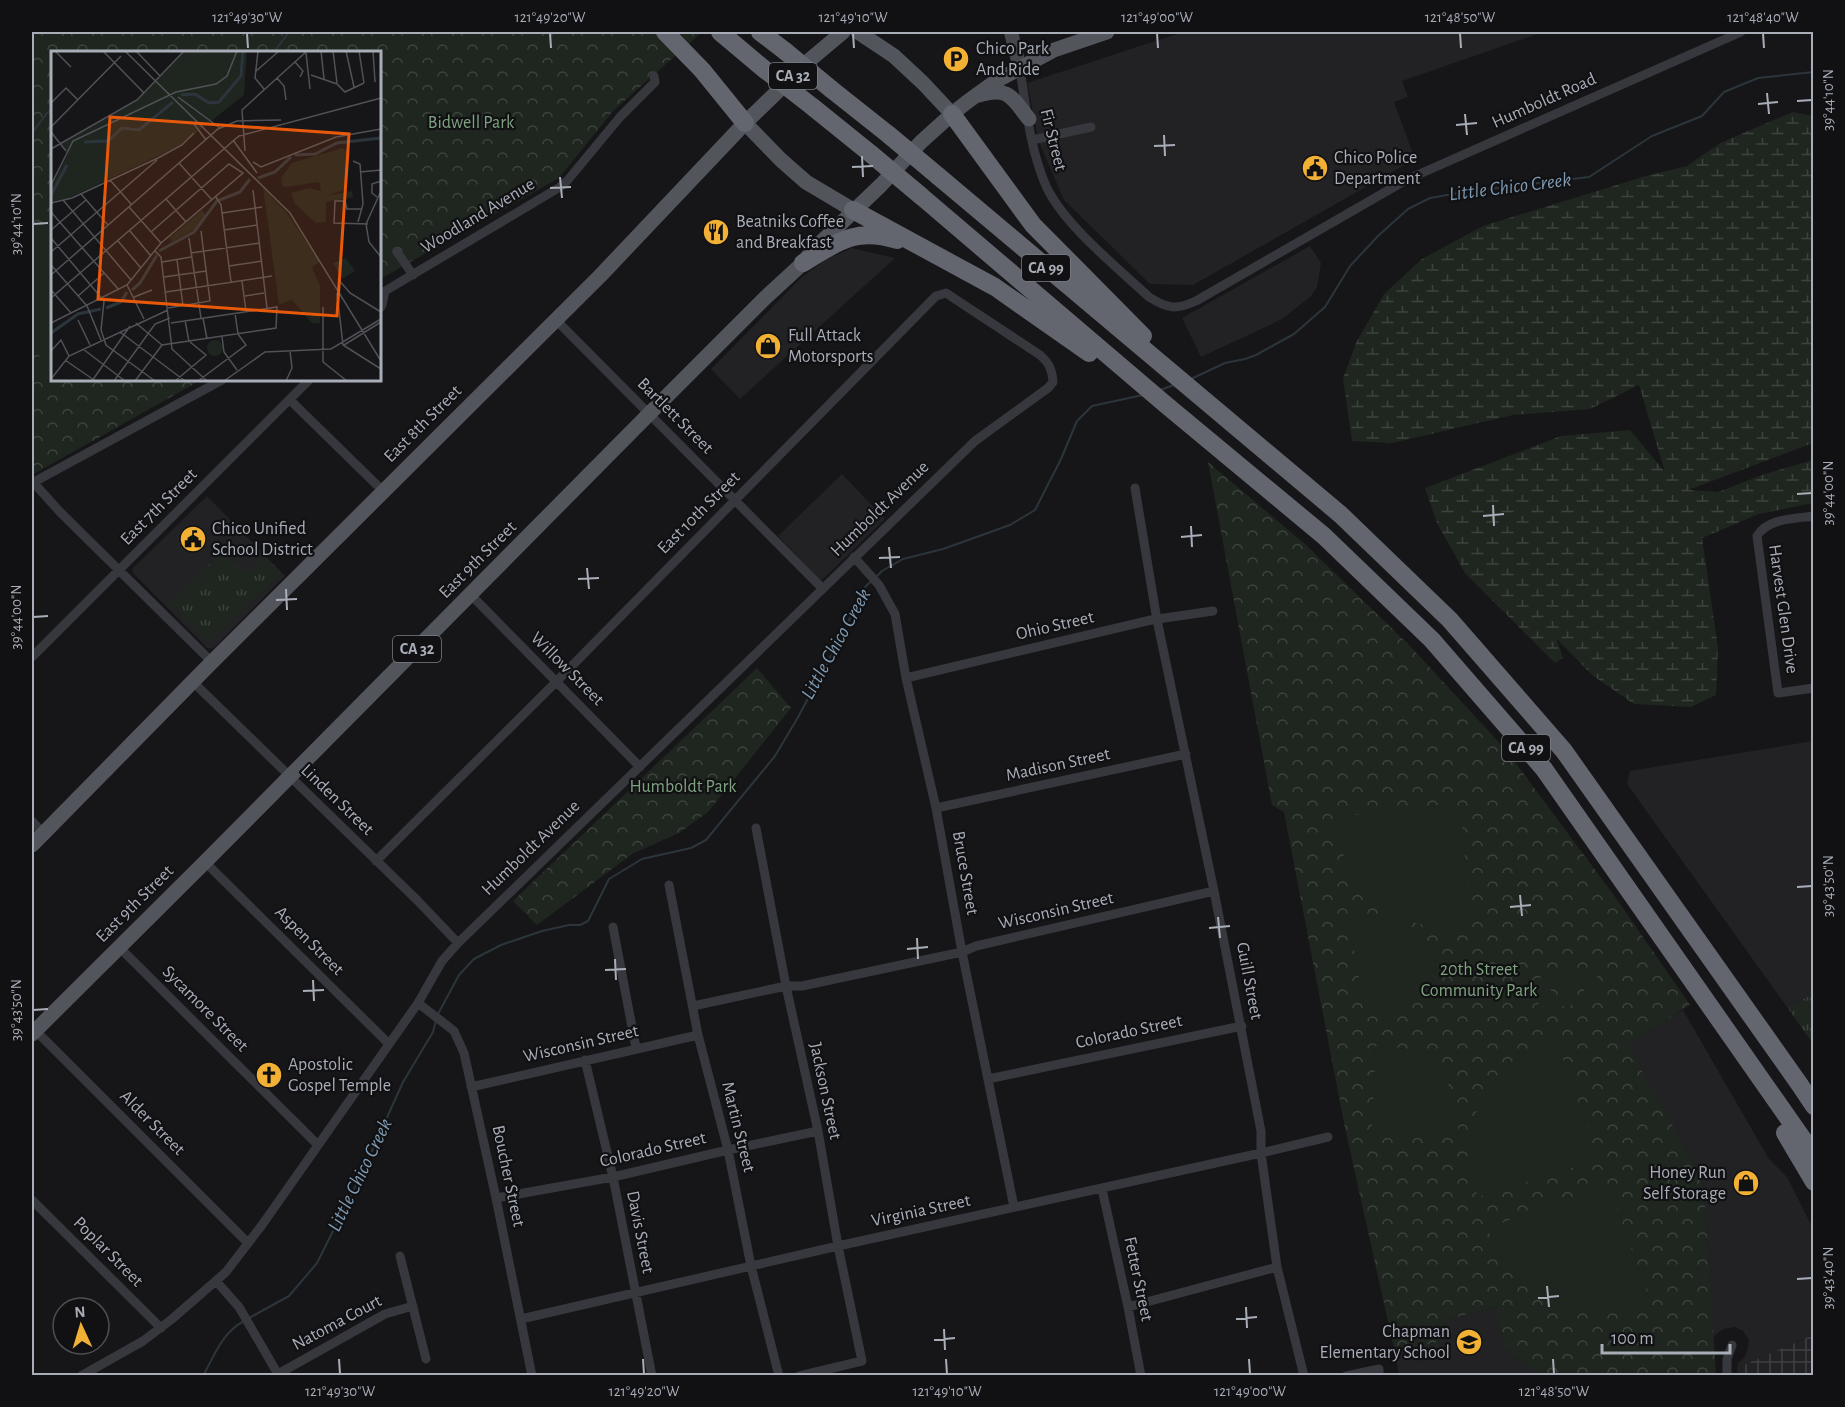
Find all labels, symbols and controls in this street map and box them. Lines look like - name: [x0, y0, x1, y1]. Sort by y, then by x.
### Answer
- text: 121°49'30"W: [212, 10, 283, 25]
- text: 121°49'20"W: [515, 10, 586, 25]
- text: 121°49'10"W: [818, 10, 888, 25]
- text: 121°49'00"W: [1121, 10, 1194, 25]
- text: 121°48'50"W: [1425, 10, 1496, 25]
- text: 121°48'40"W: [1727, 10, 1799, 25]
- place label: Chico Park And Ride: [976, 40, 1050, 79]
- parking icon: Chico Park And Ride: [941, 44, 971, 74]
- inset map: [51, 51, 381, 381]
- road number: CA 32: [769, 63, 817, 89]
- text: 39°44'10"N: [1821, 69, 1836, 131]
- street label: Humboldt Road: [1489, 70, 1599, 132]
- street label: Fir Street: [1037, 107, 1069, 173]
- park label: Bidwell Park: [428, 114, 515, 132]
- place label: Chico Police Department: [1334, 149, 1421, 188]
- public building icon: Chico Police Department: [1300, 153, 1330, 183]
- water label: Little Chico Creek: [1448, 170, 1572, 204]
- street label: Woodland Avenue: [418, 175, 538, 257]
- text: 39°44'10"N: [9, 193, 24, 255]
- place label: Beatniks Coffee and Breakfast: [736, 213, 844, 252]
- restaurant icon: Beatniks Coffee and Breakfast: [701, 217, 731, 247]
- road number: CA 99: [1022, 255, 1070, 281]
- place label: Full Attack Motorsports: [788, 327, 873, 366]
- shop icon: Full Attack Motorsports: [753, 331, 783, 361]
- street label: Bartlett Street: [634, 375, 717, 458]
- street label: East 8th Street: [381, 382, 465, 466]
- street label: Humboldt Avenue: [828, 458, 932, 560]
- text: 39°44'00"N: [1821, 461, 1836, 525]
- street label: East 7th Street: [117, 465, 201, 549]
- street label: East 10th Street: [654, 468, 744, 558]
- street label: East 9th Street: [436, 518, 520, 602]
- place label: Chico Unified School District: [212, 520, 313, 559]
- public building icon: Chico Unified School District: [178, 524, 208, 554]
- street label: Harvest Glen Drive: [1765, 543, 1801, 675]
- text: 39°44'00"N: [9, 585, 24, 649]
- water label: Little Chico Creek: [797, 585, 875, 703]
- street label: Ohio Street: [1014, 608, 1096, 644]
- street label: Willow Street: [527, 629, 607, 709]
- road number: CA 32: [393, 636, 441, 662]
- road number: CA 99: [1502, 735, 1550, 761]
- street label: Madison Street: [1004, 745, 1112, 785]
- street label: Linden Street: [297, 761, 377, 839]
- park label: Humboldt Park: [629, 778, 737, 796]
- street label: Humboldt Avenue: [479, 797, 583, 899]
- street label: Bruce Street: [949, 830, 981, 917]
- text: 39°43'50"N: [1821, 855, 1836, 917]
- street label: East 9th Street: [93, 862, 177, 946]
- street label: Wisconsin Street: [997, 889, 1116, 933]
- street label: Aspen Street: [271, 903, 347, 979]
- street label: Guill Street: [1233, 941, 1265, 1021]
- park label: 20th Street Community Park: [1421, 961, 1538, 1000]
- street label: Sycamore Street: [159, 963, 251, 1055]
- text: 39°43'50"N: [9, 979, 24, 1041]
- street label: Colorado Street: [1074, 1012, 1184, 1052]
- street label: Wisconsin Street: [522, 1022, 641, 1066]
- street label: Jackson Street: [806, 1041, 844, 1141]
- place label: Apostolic Gospel Temple: [288, 1056, 391, 1095]
- church icon: Apostolic Gospel Temple: [254, 1060, 284, 1090]
- street label: Martin Street: [718, 1080, 758, 1174]
- street label: Alder Street: [116, 1087, 188, 1159]
- water label: Little Chico Creek: [324, 1115, 396, 1235]
- street label: Boucher Street: [488, 1124, 528, 1229]
- street label: Colorado Street: [598, 1129, 708, 1171]
- place label: Honey Run Self Storage: [1643, 1164, 1726, 1203]
- shop icon: Honey Run Self Storage: [1731, 1168, 1761, 1198]
- street label: Davis Street: [623, 1189, 657, 1275]
- street label: Virginia Street: [870, 1192, 972, 1230]
- street label: Poplar Street: [70, 1214, 146, 1290]
- street label: Fetter Street: [1120, 1235, 1156, 1323]
- text: 39°43'40"N: [1821, 1246, 1836, 1310]
- street label: Natoma Court: [289, 1292, 385, 1354]
- north arrow: [51, 1296, 111, 1356]
- text: N: [74, 1304, 86, 1320]
- scale bar: [1602, 1317, 1730, 1355]
- place label: Chapman Elementary School: [1320, 1323, 1450, 1362]
- school or university icon: Chapman Elementary School: [1454, 1327, 1484, 1357]
- text: 100 m: [1611, 1330, 1654, 1348]
- text: 121°49'30"W: [305, 1384, 376, 1399]
- text: 121°49'20"W: [609, 1384, 680, 1399]
- text: 121°49'10"W: [912, 1384, 982, 1399]
- text: 121°49'00"W: [1214, 1384, 1287, 1399]
- text: 121°48'50"W: [1519, 1384, 1590, 1399]

